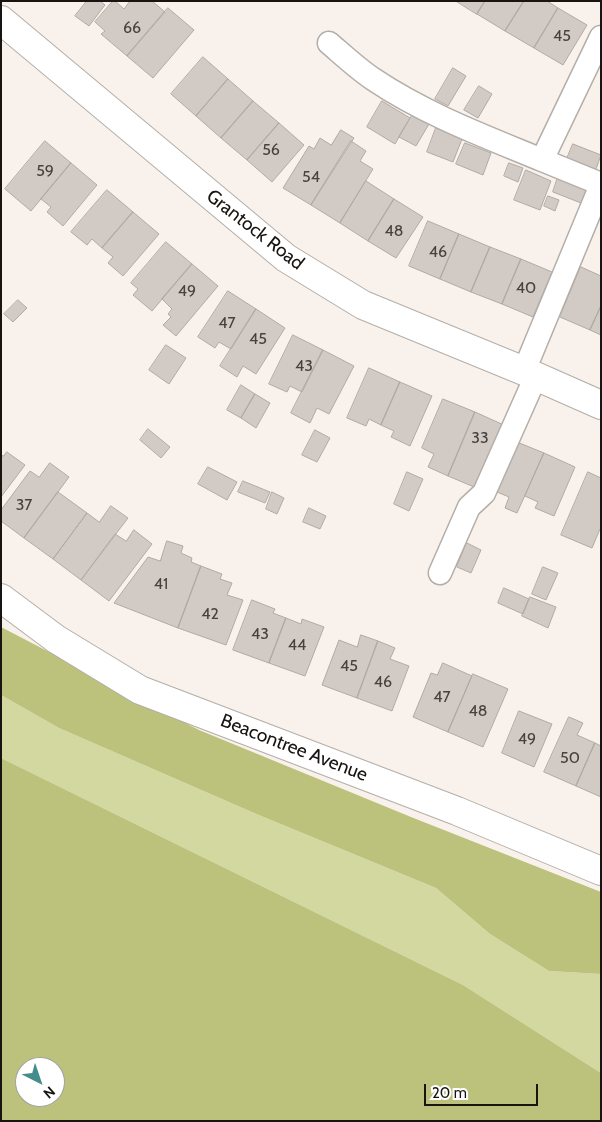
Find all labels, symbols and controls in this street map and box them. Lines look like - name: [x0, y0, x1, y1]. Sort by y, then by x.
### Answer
- house number: 66: [123, 18, 141, 38]
- house number: 45: [553, 26, 571, 46]
- house number: 56: [262, 140, 280, 160]
- house number: 59: [36, 161, 54, 181]
- house number: 54: [302, 167, 320, 187]
- street label: Grantock Road: [202, 185, 308, 275]
- house number: 48: [385, 221, 403, 241]
- house number: 46: [429, 242, 447, 262]
- house number: 40: [516, 278, 536, 298]
- house number: 49: [178, 281, 196, 301]
- house number: 47: [218, 313, 236, 333]
- house number: 45: [249, 329, 267, 349]
- house number: 43: [295, 356, 313, 376]
- house number: 33: [471, 428, 489, 448]
- house number: 37: [16, 495, 32, 515]
- house number: 41: [154, 574, 168, 594]
- house number: 42: [201, 604, 219, 624]
- house number: 43: [251, 624, 269, 644]
- house number: 44: [288, 635, 306, 655]
- house number: 45: [340, 656, 358, 676]
- house number: 46: [374, 672, 392, 692]
- house number: 47: [433, 687, 451, 707]
- house number: 48: [469, 701, 487, 721]
- street label: Beacontree Avenue: [217, 709, 371, 787]
- house number: 49: [518, 729, 536, 749]
- house number: 50: [560, 748, 580, 768]
- north arrow: [15, 1057, 65, 1107]
- scale bar: [427, 1074, 541, 1106]
- text: N: [40, 1083, 59, 1103]
- text: 20 m: [432, 1084, 467, 1102]

